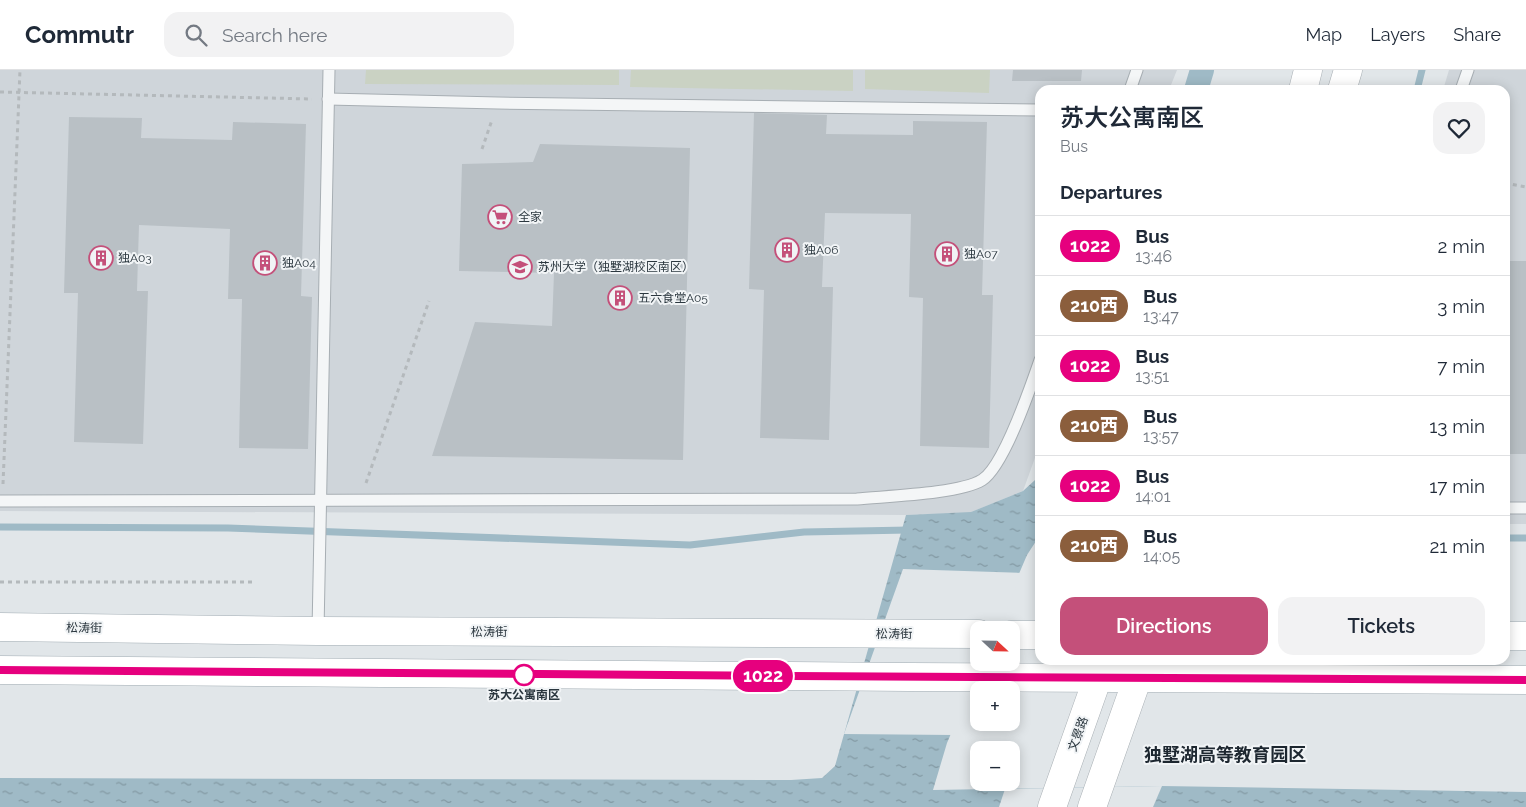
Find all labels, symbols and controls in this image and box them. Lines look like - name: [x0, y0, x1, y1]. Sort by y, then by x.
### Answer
- search box: [164, 12, 514, 57]
- text: Commutr: [25, 20, 134, 49]
- icon: search: [182, 21, 210, 49]
- text: Search here: [222, 24, 327, 46]
- text: Map: [1306, 24, 1342, 45]
- text: Layers: [1370, 24, 1425, 45]
- text: Share: [1453, 24, 1501, 45]
- button: heart: [1433, 102, 1485, 154]
- text: 苏大公寓南区: [1060, 103, 1204, 132]
- text: Bus: [1060, 137, 1088, 156]
- text: Departures: [1060, 181, 1162, 203]
- supermarket icon: 全家: [487, 204, 513, 230]
- place label: 全家: [518, 210, 542, 224]
- text: Bus: [1135, 225, 1169, 247]
- text: 1022: [1070, 235, 1110, 256]
- text: 2 min: [1438, 235, 1485, 257]
- building icon: 独A06: [774, 237, 800, 263]
- building icon: 独A07: [934, 241, 960, 267]
- place label: 独A06: [804, 243, 839, 257]
- building icon: 独A03: [88, 245, 114, 271]
- place label: 独A07: [964, 247, 998, 261]
- text: 13:46: [1135, 247, 1172, 266]
- building icon: 独A04: [252, 250, 278, 276]
- place label: 独A03: [118, 251, 152, 265]
- school or university icon: 苏州大学（独墅湖校区南区）: [507, 254, 533, 280]
- place label: 独A04: [282, 256, 316, 270]
- place label: 苏州大学（独墅湖校区南区）: [538, 260, 694, 274]
- building icon: 五六食堂A05: [607, 285, 633, 311]
- text: Bus: [1143, 285, 1177, 307]
- place label: 五六食堂A05: [638, 291, 708, 305]
- text: 210西: [1070, 295, 1118, 316]
- text: 3 min: [1437, 295, 1485, 317]
- text: 13:47: [1143, 307, 1179, 326]
- text: Bus: [1135, 345, 1169, 367]
- text: 1022: [1070, 355, 1110, 376]
- text: 7 min: [1437, 355, 1485, 377]
- text: 13:51: [1135, 367, 1169, 386]
- text: Bus: [1143, 405, 1177, 427]
- text: 210西: [1070, 415, 1118, 436]
- text: 13 min: [1429, 415, 1485, 437]
- text: 13:57: [1143, 427, 1179, 446]
- text: Bus: [1135, 465, 1169, 487]
- text: 1022: [1070, 475, 1110, 496]
- text: 17 min: [1429, 475, 1485, 497]
- text: 14:01: [1135, 487, 1170, 506]
- text: Bus: [1143, 525, 1177, 547]
- text: 210西: [1070, 535, 1118, 556]
- text: 21 min: [1429, 535, 1485, 557]
- text: 14:05: [1143, 547, 1180, 566]
- button: Directions: [1060, 597, 1268, 655]
- button: Tickets: [1278, 597, 1485, 655]
- street label: 松涛街: [66, 621, 102, 635]
- north arrow: [970, 621, 1020, 671]
- map controls: [970, 621, 1020, 791]
- street label: 松涛街: [471, 625, 507, 639]
- street label: 松涛街: [876, 627, 912, 641]
- line badge: 1022: [728, 660, 798, 692]
- marker: 苏大公寓南区: [513, 664, 535, 686]
- text: 1022: [743, 665, 783, 686]
- button: +: [970, 681, 1020, 731]
- place label: 苏大公寓南区: [488, 688, 560, 702]
- street label: 文景路: [1065, 715, 1091, 753]
- button: −: [970, 741, 1020, 791]
- district label: 独墅湖高等教育园区: [1144, 744, 1306, 765]

